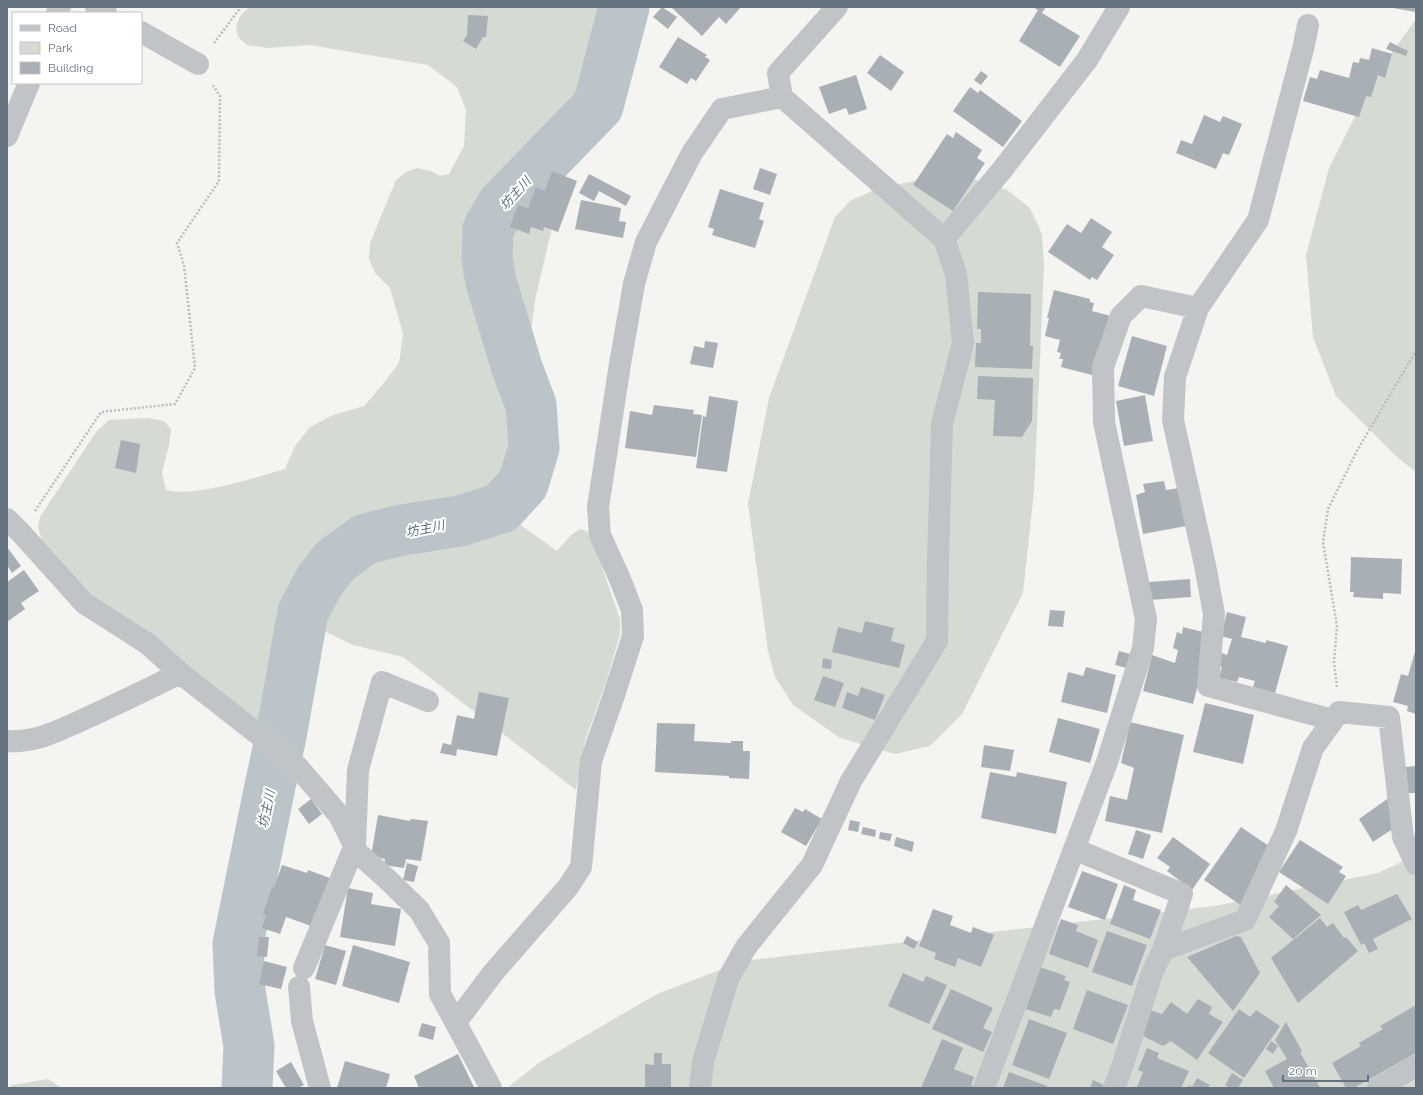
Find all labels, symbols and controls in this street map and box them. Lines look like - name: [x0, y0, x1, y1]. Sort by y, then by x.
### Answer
- legend: [12, 12, 142, 84]
- text: Road: [48, 21, 77, 35]
- text: Park: [48, 41, 73, 55]
- text: Building: [48, 61, 94, 75]
- water label: 坊主川: [497, 172, 535, 213]
- water label: 坊主川: [405, 517, 448, 540]
- water label: 坊主川: [255, 787, 278, 830]
- scale bar: [1283, 1057, 1368, 1083]
- text: 20 m: [1289, 1064, 1317, 1078]

